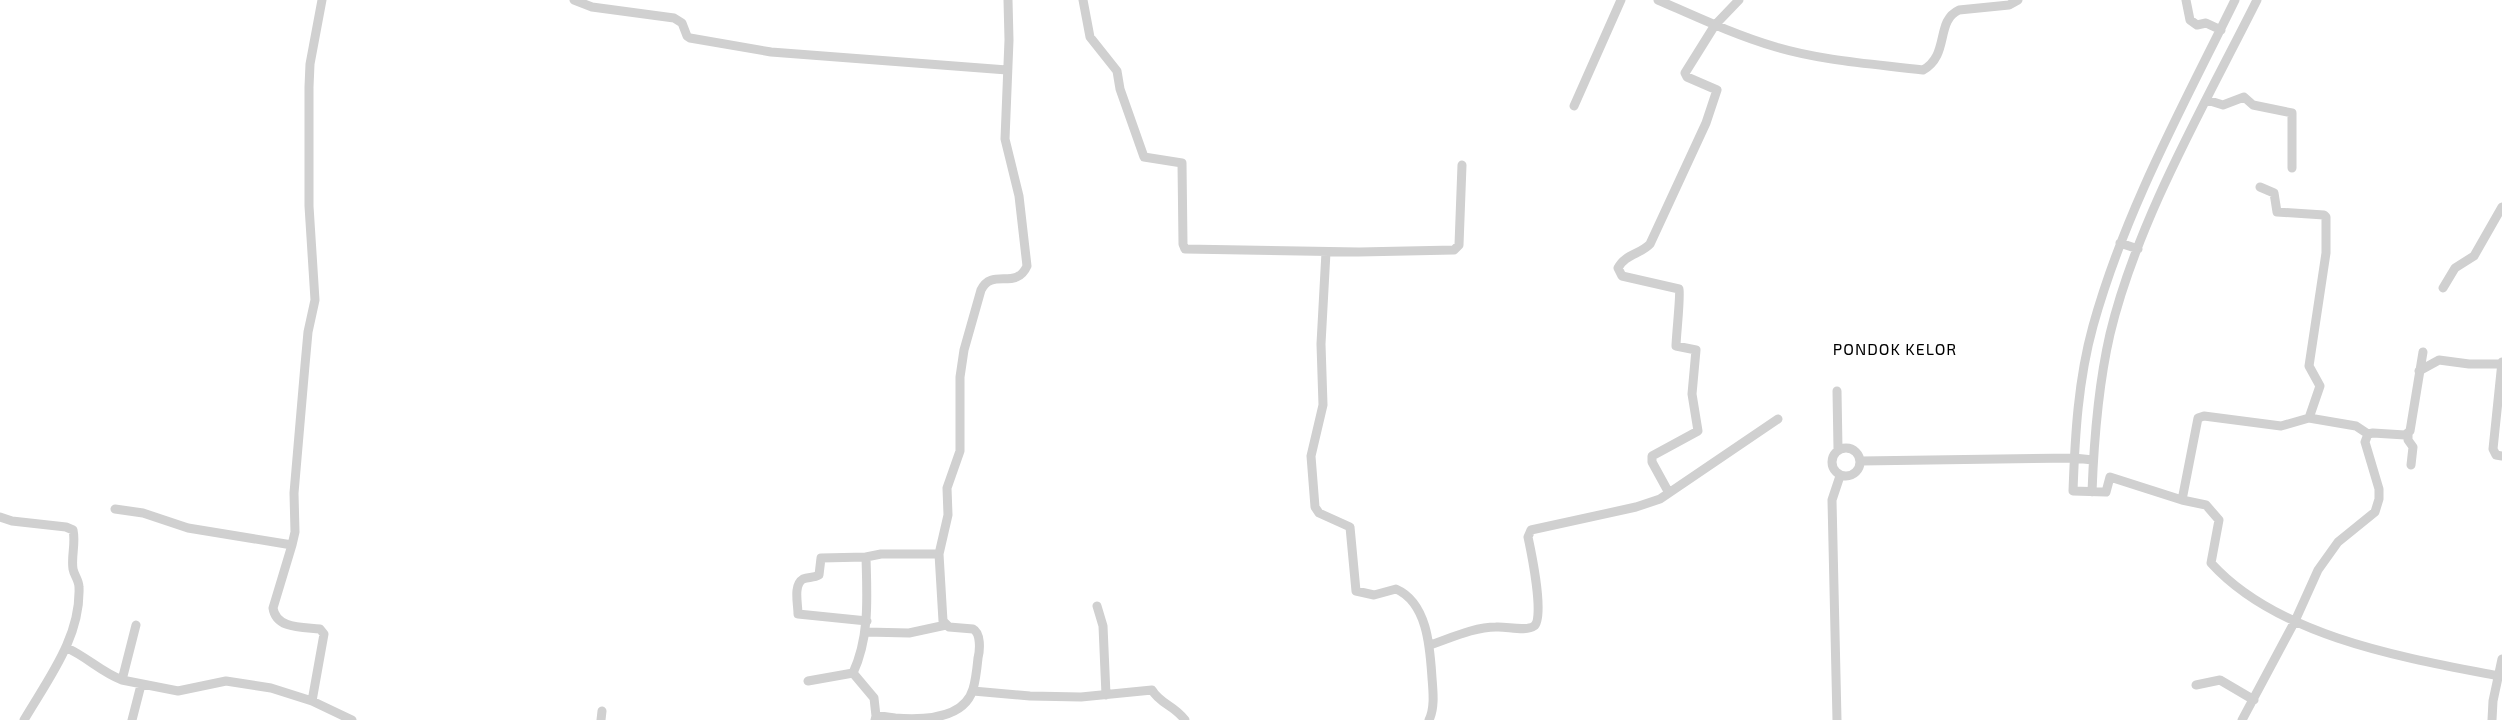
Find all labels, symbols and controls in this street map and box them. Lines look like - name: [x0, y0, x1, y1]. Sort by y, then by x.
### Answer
- district label: PONDOK KELOR: [1833, 339, 1957, 358]

